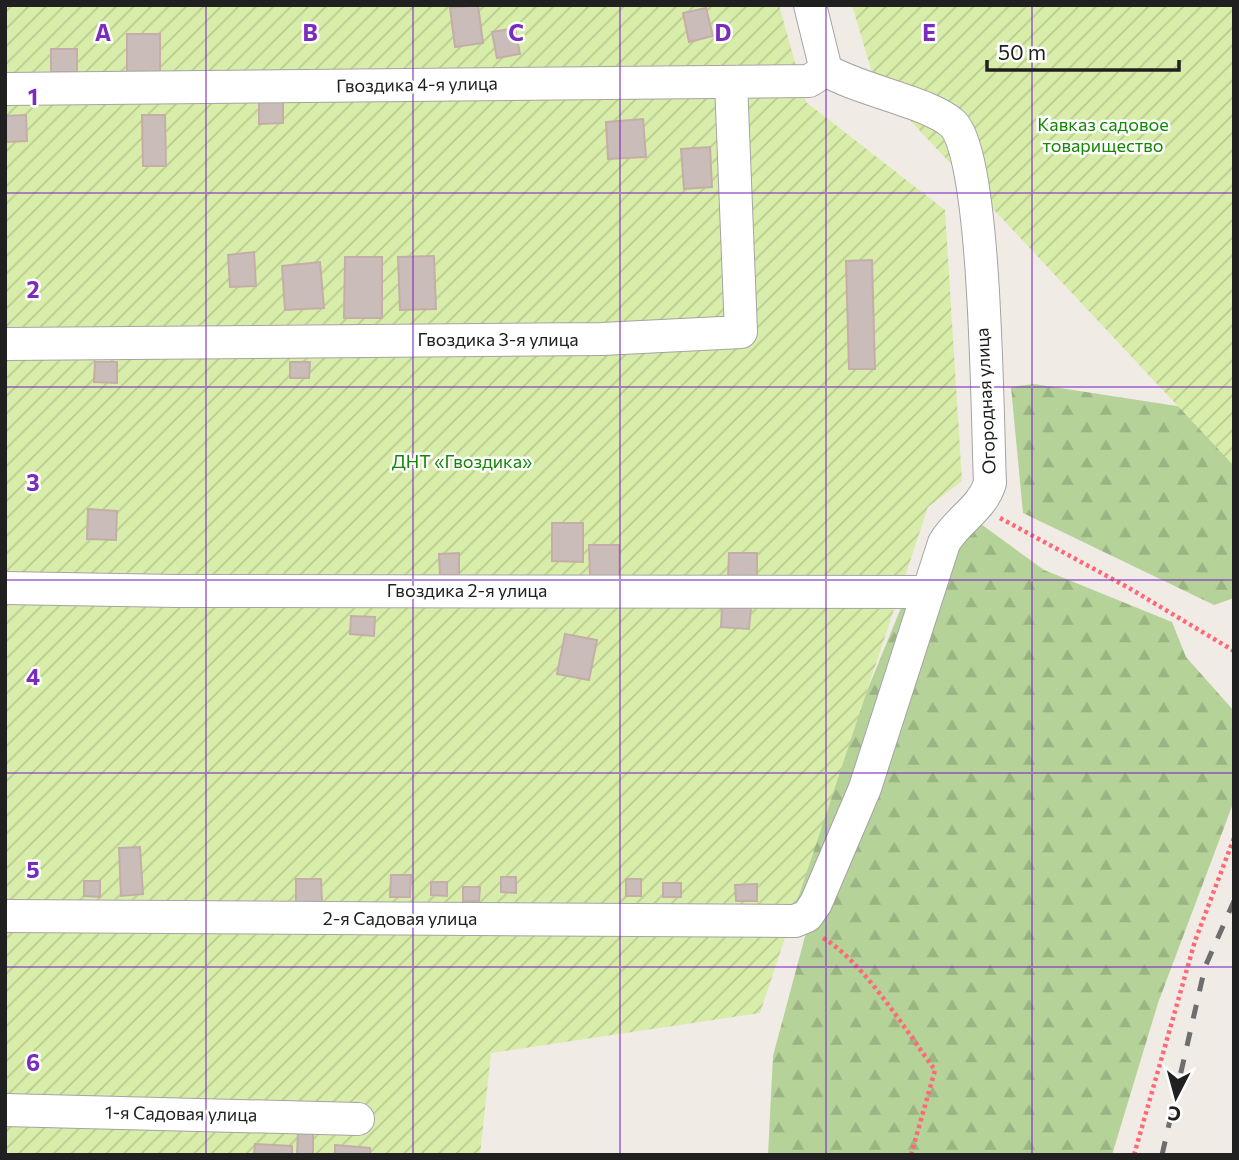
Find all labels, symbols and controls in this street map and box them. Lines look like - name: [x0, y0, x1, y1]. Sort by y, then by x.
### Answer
- text: A: [95, 18, 112, 46]
- text: B: [302, 18, 318, 46]
- text: C: [508, 18, 524, 46]
- text: D: [715, 18, 732, 46]
- text: E: [922, 18, 936, 46]
- scale bar: [987, 28, 1180, 72]
- text: 50 m: [998, 39, 1046, 64]
- street label: Гвоздика 4-я улица: [336, 72, 498, 96]
- text: 1: [28, 82, 38, 110]
- park label: Кавказ садовое товарищество: [1037, 113, 1169, 156]
- text: 2: [26, 275, 40, 303]
- street label: Огородная улица: [970, 327, 1000, 475]
- street label: Гвоздика 3-я улица: [418, 328, 578, 350]
- park label: ДНТ «Гвоздика»: [392, 450, 532, 472]
- text: 3: [26, 468, 40, 496]
- street label: Гвоздика 2-я улица: [387, 579, 547, 601]
- text: 4: [26, 662, 40, 690]
- text: 5: [26, 855, 40, 883]
- street label: 2-я Садовая улица: [323, 907, 477, 929]
- text: 6: [26, 1048, 40, 1076]
- north arrow: [1141, 1062, 1211, 1132]
- street label: 1-я Садовая улица: [105, 1101, 257, 1125]
- text: С: [1167, 1102, 1182, 1127]

